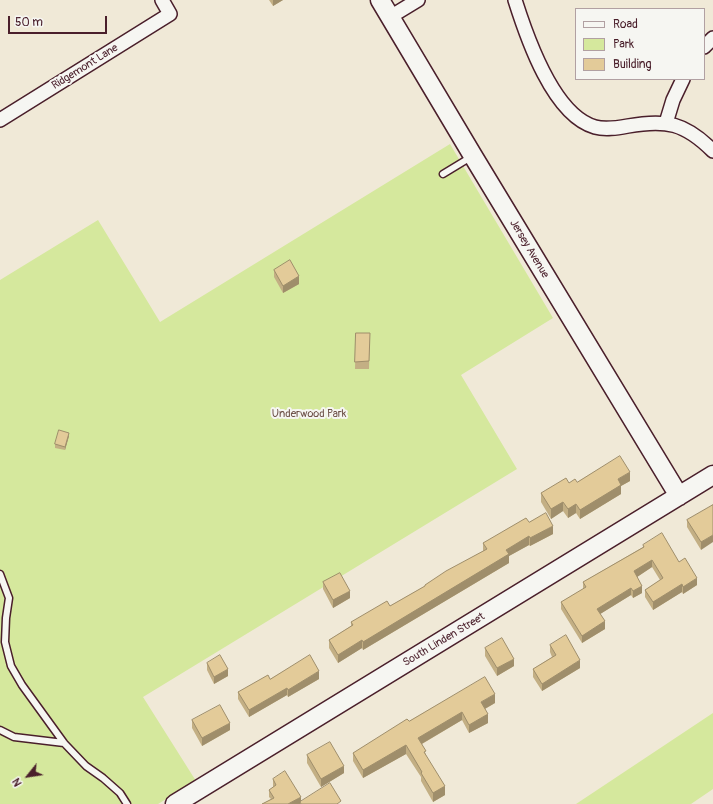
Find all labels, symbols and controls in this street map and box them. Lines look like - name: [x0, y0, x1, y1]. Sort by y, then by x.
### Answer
- scale bar: [10, 8, 109, 34]
- legend: [575, 8, 705, 80]
- text: 50 m: [15, 15, 43, 30]
- text: Road: [613, 17, 638, 32]
- text: Park: [613, 37, 634, 52]
- street label: Ridgemont Lane: [49, 41, 121, 93]
- text: Building: [613, 57, 652, 72]
- street label: Jersey Avenue: [506, 217, 552, 281]
- park label: Underwood Park: [272, 407, 346, 421]
- street label: South Linden Street: [401, 610, 487, 670]
- north arrow: [8, 756, 48, 796]
- text: N: [10, 776, 25, 789]

